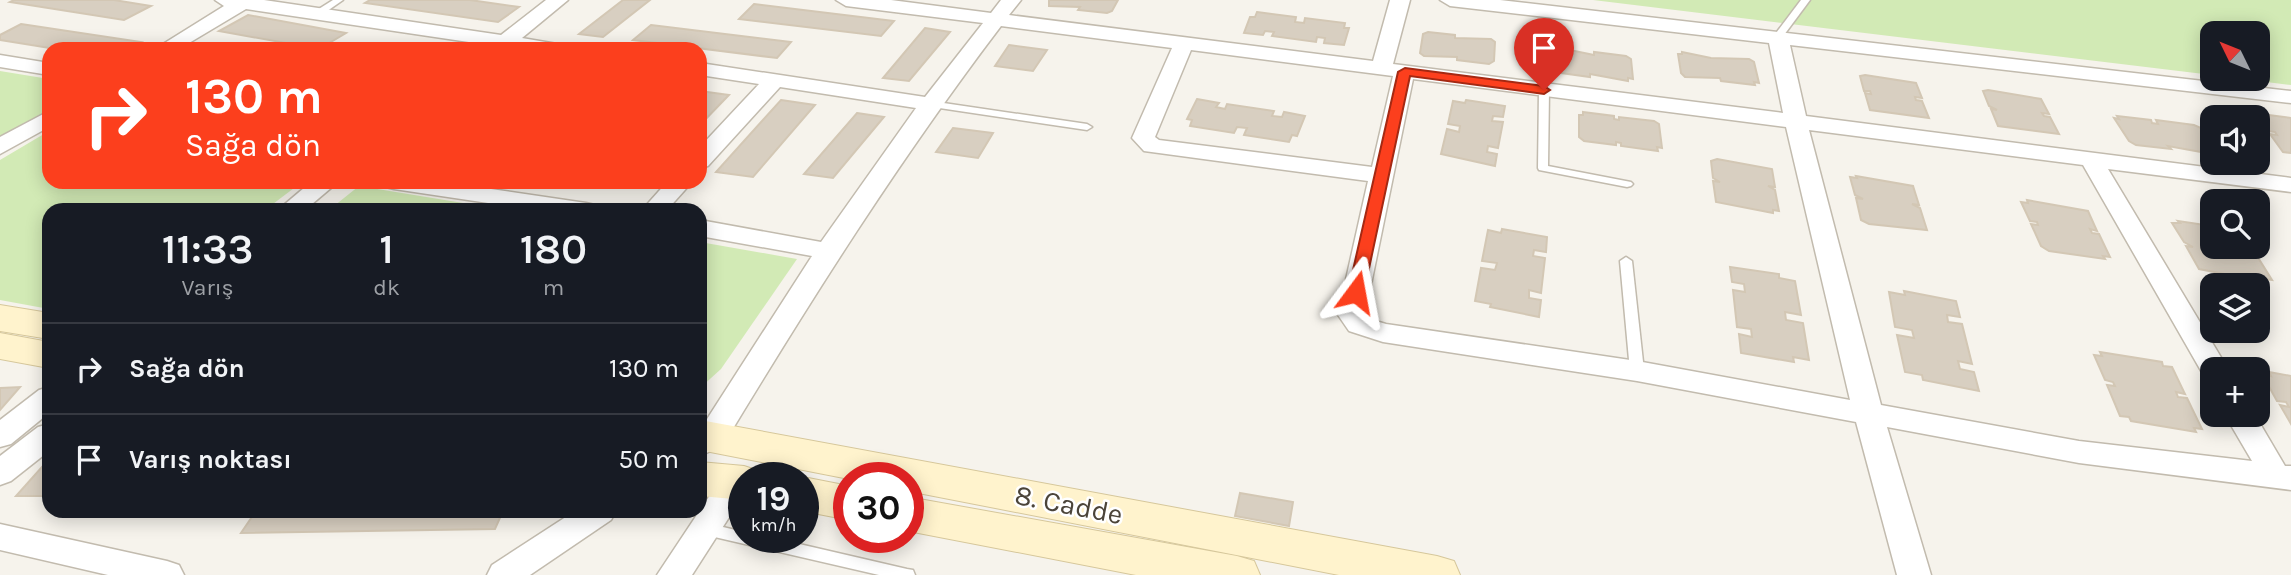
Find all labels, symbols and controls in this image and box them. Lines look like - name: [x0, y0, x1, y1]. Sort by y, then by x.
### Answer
- pin: [1514, 18, 1574, 90]
- north arrow: [2200, 21, 2270, 91]
- map controls: [2200, 21, 2270, 427]
- icon: arrive: [1525, 29, 1563, 67]
- text: 130 m: [185, 68, 323, 125]
- icon: right: [70, 70, 161, 161]
- button: sound: [2200, 105, 2270, 175]
- text: Sağa dön: [185, 127, 321, 164]
- button: search: [2200, 189, 2270, 259]
- text: 11:33: [162, 224, 254, 274]
- text: 1: [379, 224, 394, 274]
- text: 180: [520, 224, 587, 274]
- position arrow: [1319, 255, 1393, 329]
- button: layers: [2200, 273, 2270, 343]
- text: Varış: [182, 274, 234, 301]
- text: dk: [373, 274, 400, 301]
- text: m: [543, 274, 564, 301]
- icon: right: [70, 350, 108, 388]
- text: Sağa dön: [129, 353, 245, 384]
- text: 130 m: [609, 353, 679, 384]
- button: +: [2200, 357, 2270, 427]
- icon: arrive: [70, 441, 108, 479]
- text: Varış noktası: [129, 444, 292, 475]
- text: 50 m: [618, 444, 679, 475]
- speed limit sign: 30: [833, 462, 924, 553]
- text: 19: [757, 478, 790, 519]
- street label: 8. Cadde: [1012, 478, 1126, 531]
- text: km/h: [751, 514, 796, 536]

